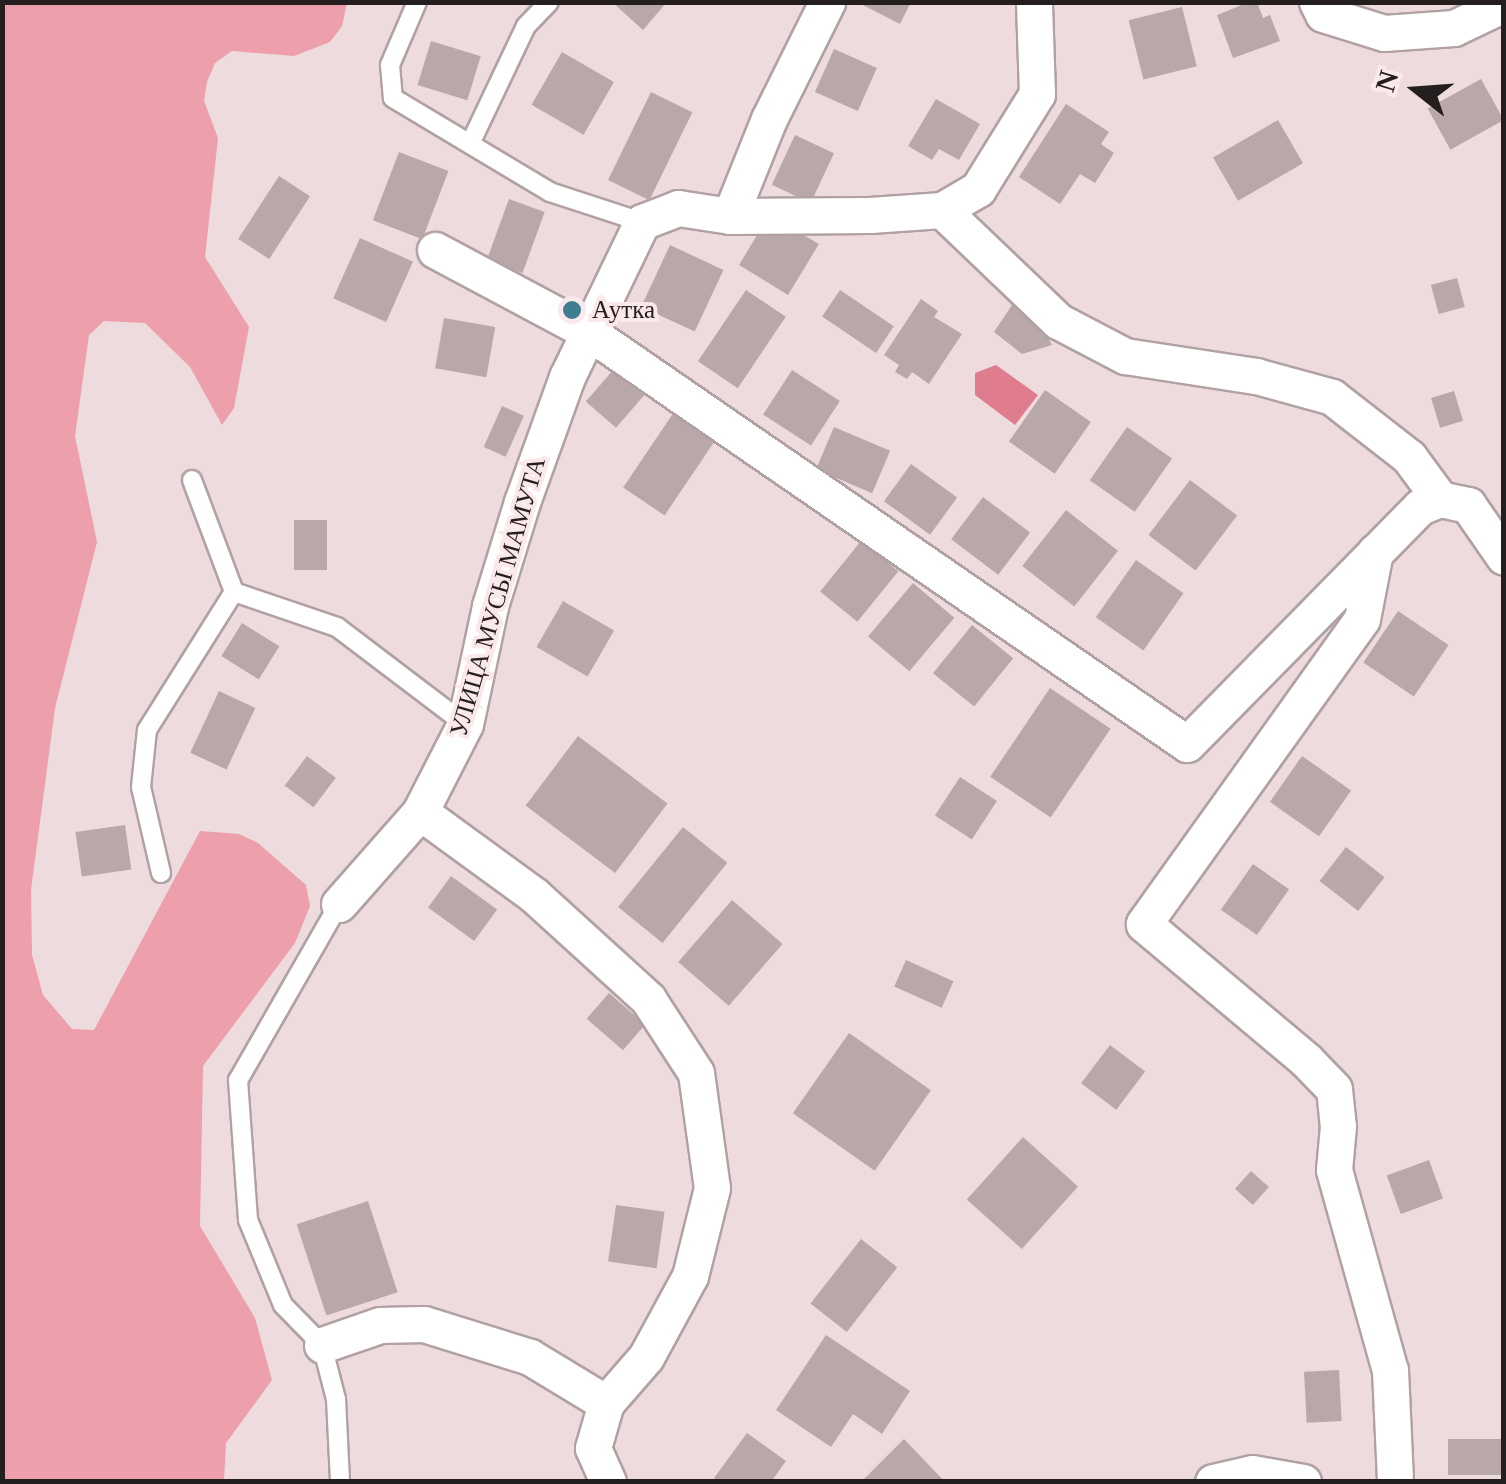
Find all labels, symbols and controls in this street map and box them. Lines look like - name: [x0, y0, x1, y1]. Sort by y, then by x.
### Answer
- north arrow: [1366, 40, 1466, 140]
- text: N: [1369, 67, 1405, 95]
- place label: Аутка: [592, 295, 655, 325]
- marker: Аутка: [561, 299, 583, 321]
- street label: УЛИЦА МУСЫ МАМУТА: [444, 454, 552, 740]

